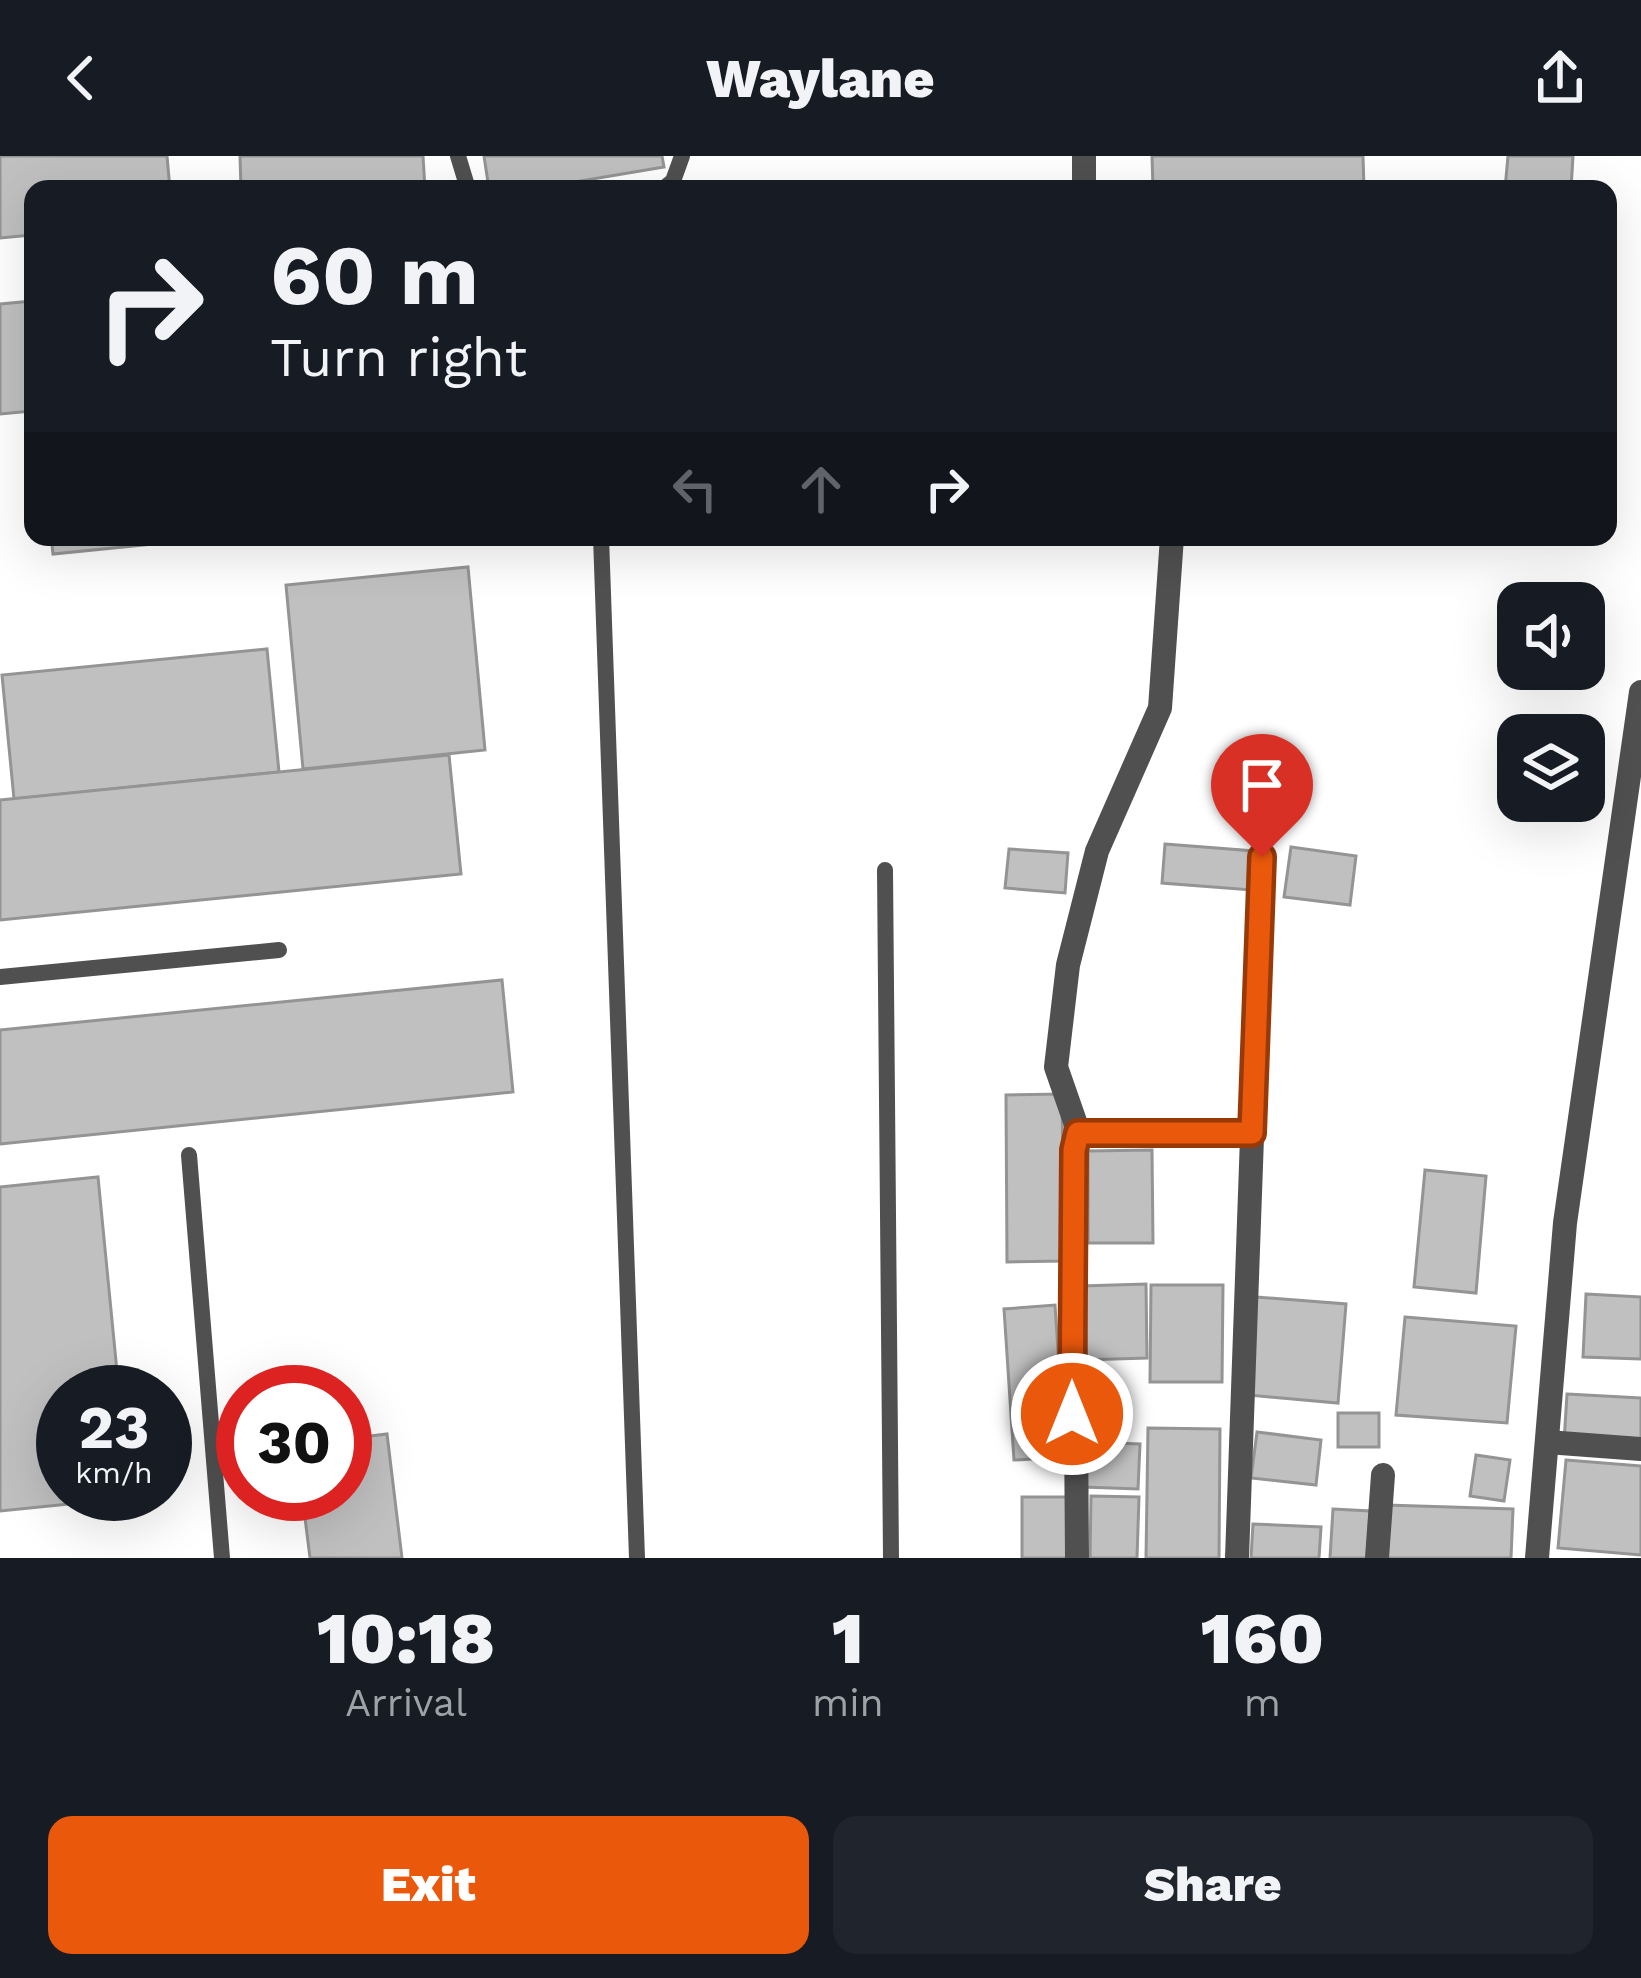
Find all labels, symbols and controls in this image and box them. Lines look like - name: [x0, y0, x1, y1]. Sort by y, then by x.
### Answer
- icon: back: [48, 45, 114, 111]
- icon: share: [1527, 45, 1593, 111]
- text: Waylane: [706, 47, 935, 110]
- text: 60 m: [270, 226, 479, 324]
- icon: right: [72, 228, 228, 384]
- text: Turn right: [270, 326, 527, 389]
- icon: left: [662, 456, 728, 522]
- icon: ahead: [788, 456, 854, 522]
- icon: right: [914, 456, 980, 522]
- map controls: [1497, 582, 1605, 822]
- button: sound: [1497, 582, 1605, 690]
- button: layers: [1497, 714, 1605, 822]
- pin: [1211, 734, 1313, 857]
- icon: arrive: [1229, 752, 1295, 818]
- position arrow: [1009, 1351, 1135, 1477]
- speed limit sign: 30: [216, 1365, 372, 1521]
- text: 23: [78, 1392, 150, 1463]
- text: km/h: [75, 1455, 153, 1490]
- text: 10:18: [317, 1596, 495, 1680]
- text: 1: [832, 1596, 864, 1680]
- text: 160: [1201, 1596, 1324, 1680]
- text: Arrival: [345, 1680, 467, 1725]
- text: min: [812, 1680, 884, 1725]
- text: m: [1244, 1680, 1281, 1725]
- button: Exit: [48, 1816, 809, 1954]
- button: Share: [833, 1816, 1593, 1954]

